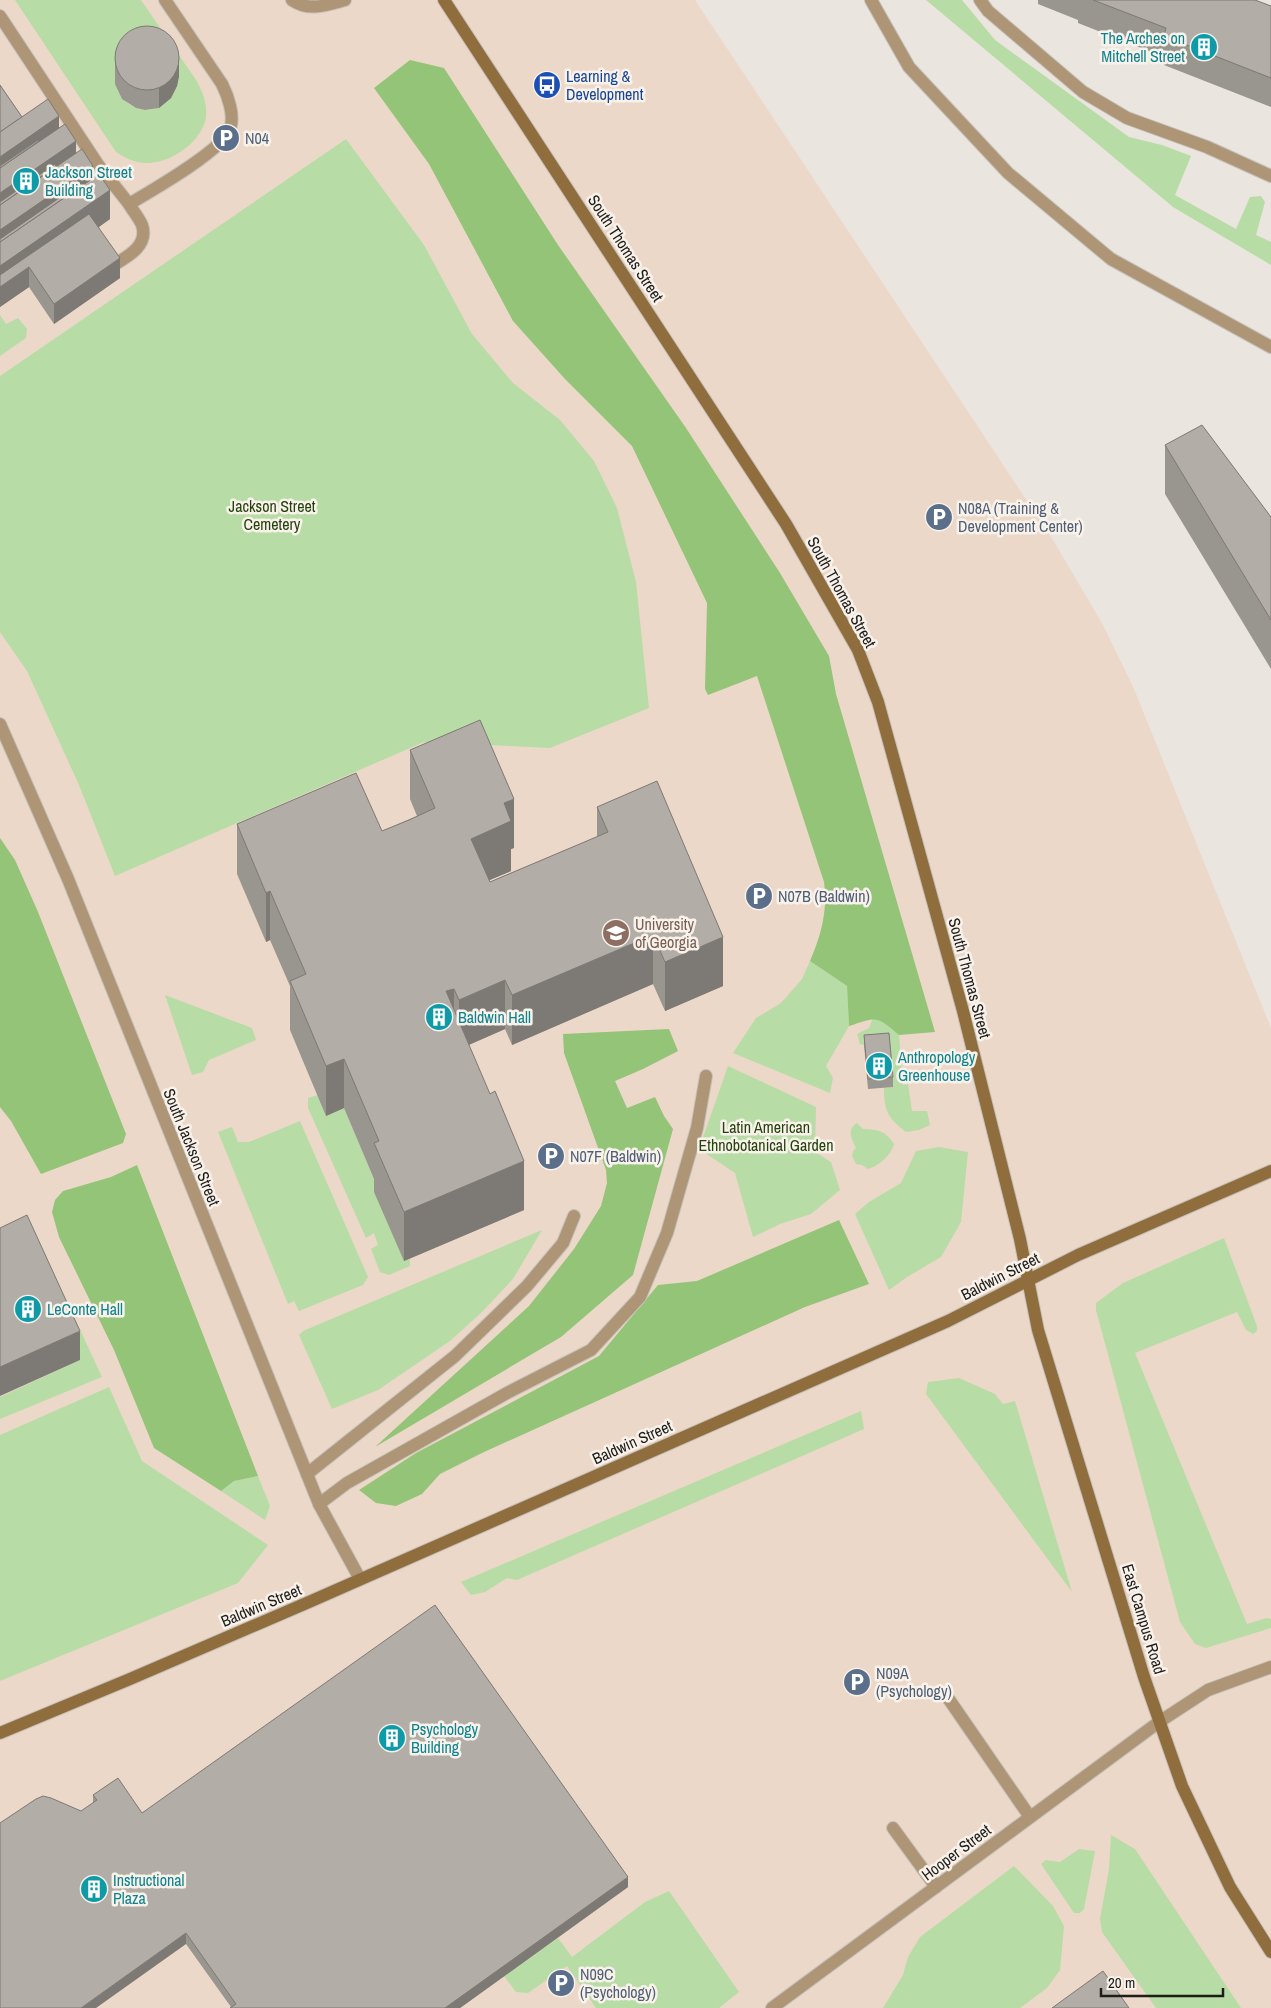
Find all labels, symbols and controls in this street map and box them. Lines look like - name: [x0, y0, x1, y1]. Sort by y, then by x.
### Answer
- place label: The Arches on Mitchell Street: [1100, 27, 1185, 67]
- building icon: The Arches on Mitchell Street: [1189, 32, 1219, 62]
- place label: Learning & Development: [566, 65, 644, 105]
- bus stop icon: Learning & Development: [532, 70, 562, 100]
- parking icon: N04: [211, 123, 241, 153]
- place label: N04: [245, 127, 269, 149]
- place label: Jackson Street Building: [45, 161, 132, 201]
- building icon: Jackson Street Building: [11, 166, 41, 196]
- street label: South Thomas Street: [583, 190, 669, 306]
- park label: Jackson Street Cemetery: [229, 495, 316, 535]
- place label: N08A (Training & Development Center): [958, 497, 1083, 537]
- parking icon: N08A (Training & Development Center): [924, 502, 954, 532]
- street label: South Thomas Street: [802, 533, 882, 652]
- parking icon: N07B (Baldwin): [744, 881, 774, 911]
- place label: N07B (Baldwin): [778, 885, 870, 907]
- place label: University of Georgia: [635, 913, 698, 953]
- street label: South Thomas Street: [943, 915, 997, 1041]
- school or university icon: University of Georgia: [601, 918, 631, 948]
- building icon: Baldwin Hall: [424, 1002, 454, 1032]
- place label: Baldwin Hall: [458, 1006, 531, 1028]
- place label: Anthropology Greenhouse: [897, 1046, 976, 1086]
- building icon: Anthropology Greenhouse: [864, 1051, 894, 1081]
- street label: South Jackson Street: [158, 1085, 226, 1209]
- park label: Latin American Ethnobotanical Garden: [699, 1116, 833, 1156]
- parking icon: N07F (Baldwin): [536, 1141, 566, 1171]
- place label: N07F (Baldwin): [570, 1145, 661, 1167]
- street label: Baldwin Street: [957, 1247, 1043, 1305]
- building icon: LeConte Hall: [13, 1294, 43, 1324]
- place label: LeConte Hall: [47, 1298, 123, 1320]
- street label: Baldwin Street: [589, 1414, 676, 1469]
- street label: East Campus Road: [1117, 1561, 1171, 1677]
- street label: Baldwin Street: [217, 1578, 305, 1632]
- place label: N09A (Psychology): [876, 1662, 952, 1702]
- parking icon: N09A (Psychology): [842, 1667, 872, 1697]
- place label: Psychology Building: [411, 1718, 479, 1758]
- building icon: Psychology Building: [377, 1723, 407, 1753]
- street label: Hooper Street: [917, 1818, 996, 1885]
- place label: Instructional Plaza: [113, 1869, 185, 1909]
- building icon: Instructional Plaza: [79, 1874, 109, 1904]
- place label: N09C (Psychology): [580, 1963, 656, 2003]
- scale bar: [1101, 1966, 1224, 1998]
- parking icon: N09C (Psychology): [546, 1968, 576, 1998]
- text: 20 m: [1108, 1972, 1135, 1993]

